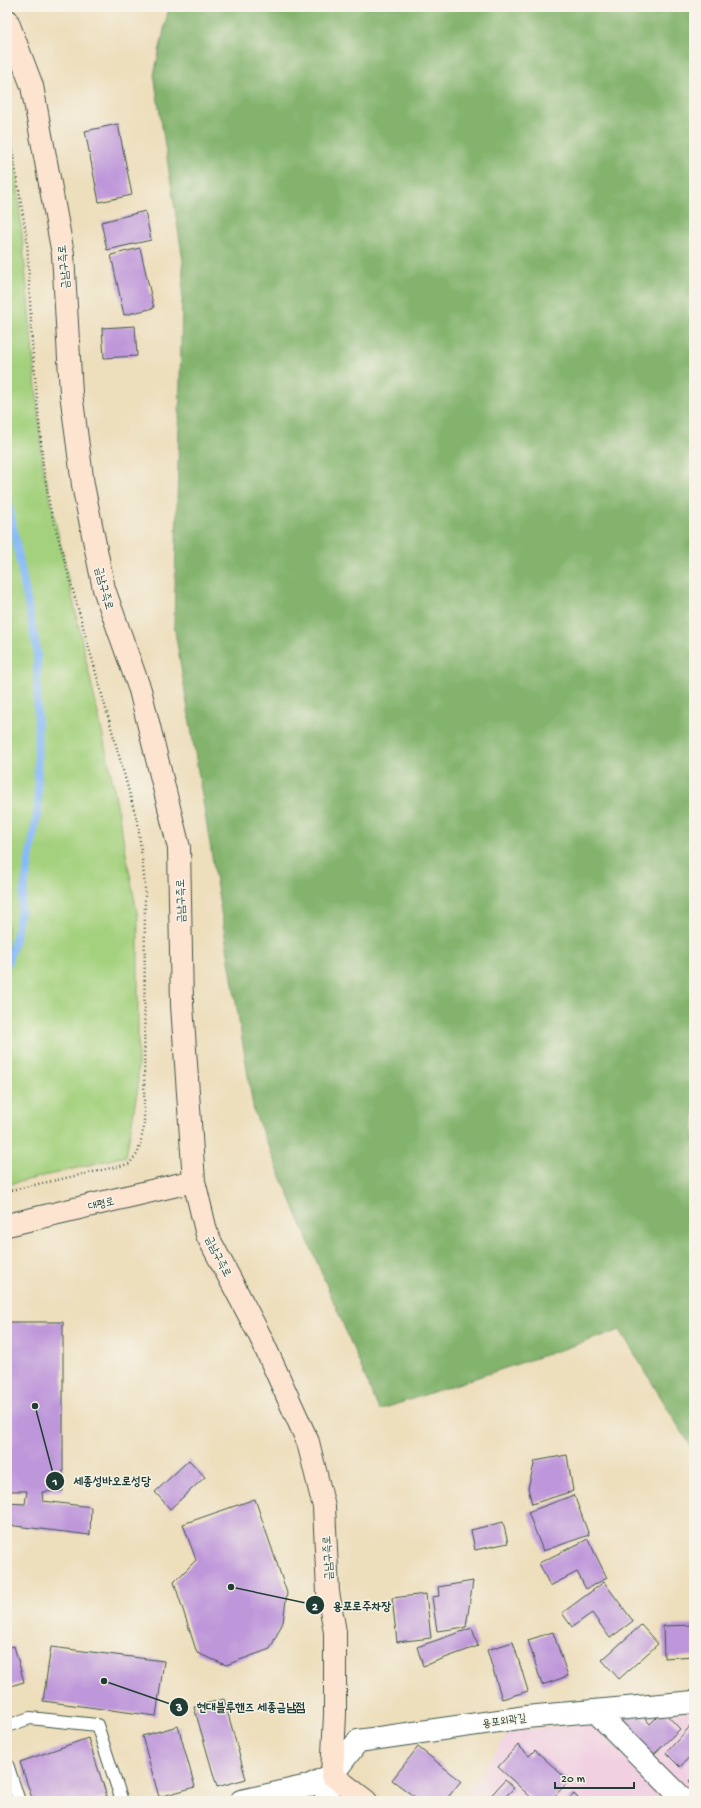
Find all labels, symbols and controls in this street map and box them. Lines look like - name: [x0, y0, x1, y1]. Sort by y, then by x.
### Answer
- street label: 금남구즉로: [57, 244, 73, 289]
- street label: 금남구즉로: [92, 566, 115, 612]
- street label: 금남구즉로: [176, 879, 188, 923]
- street label: 대평로: [87, 1196, 116, 1214]
- street label: 금남구즉로: [202, 1234, 233, 1279]
- callout: 세종성바오로성당: [45, 1469, 159, 1493]
- text: 1: [52, 1476, 58, 1490]
- text: 세종성바오로성당: [72, 1476, 151, 1490]
- street label: 금남구즉로: [322, 1535, 336, 1580]
- callout: 용포로주차장: [305, 1593, 399, 1617]
- text: 2: [312, 1601, 318, 1615]
- text: 용포로주차장: [333, 1601, 391, 1615]
- callout: 현대블루핸즈 세종금남점: [169, 1695, 314, 1719]
- text: 현대블루핸즈 세종금남점: [196, 1701, 306, 1716]
- text: 3: [175, 1702, 182, 1716]
- street label: 용포외곽길: [481, 1712, 527, 1731]
- scale bar: [555, 1764, 634, 1790]
- text: 20 m: [561, 1773, 586, 1787]

